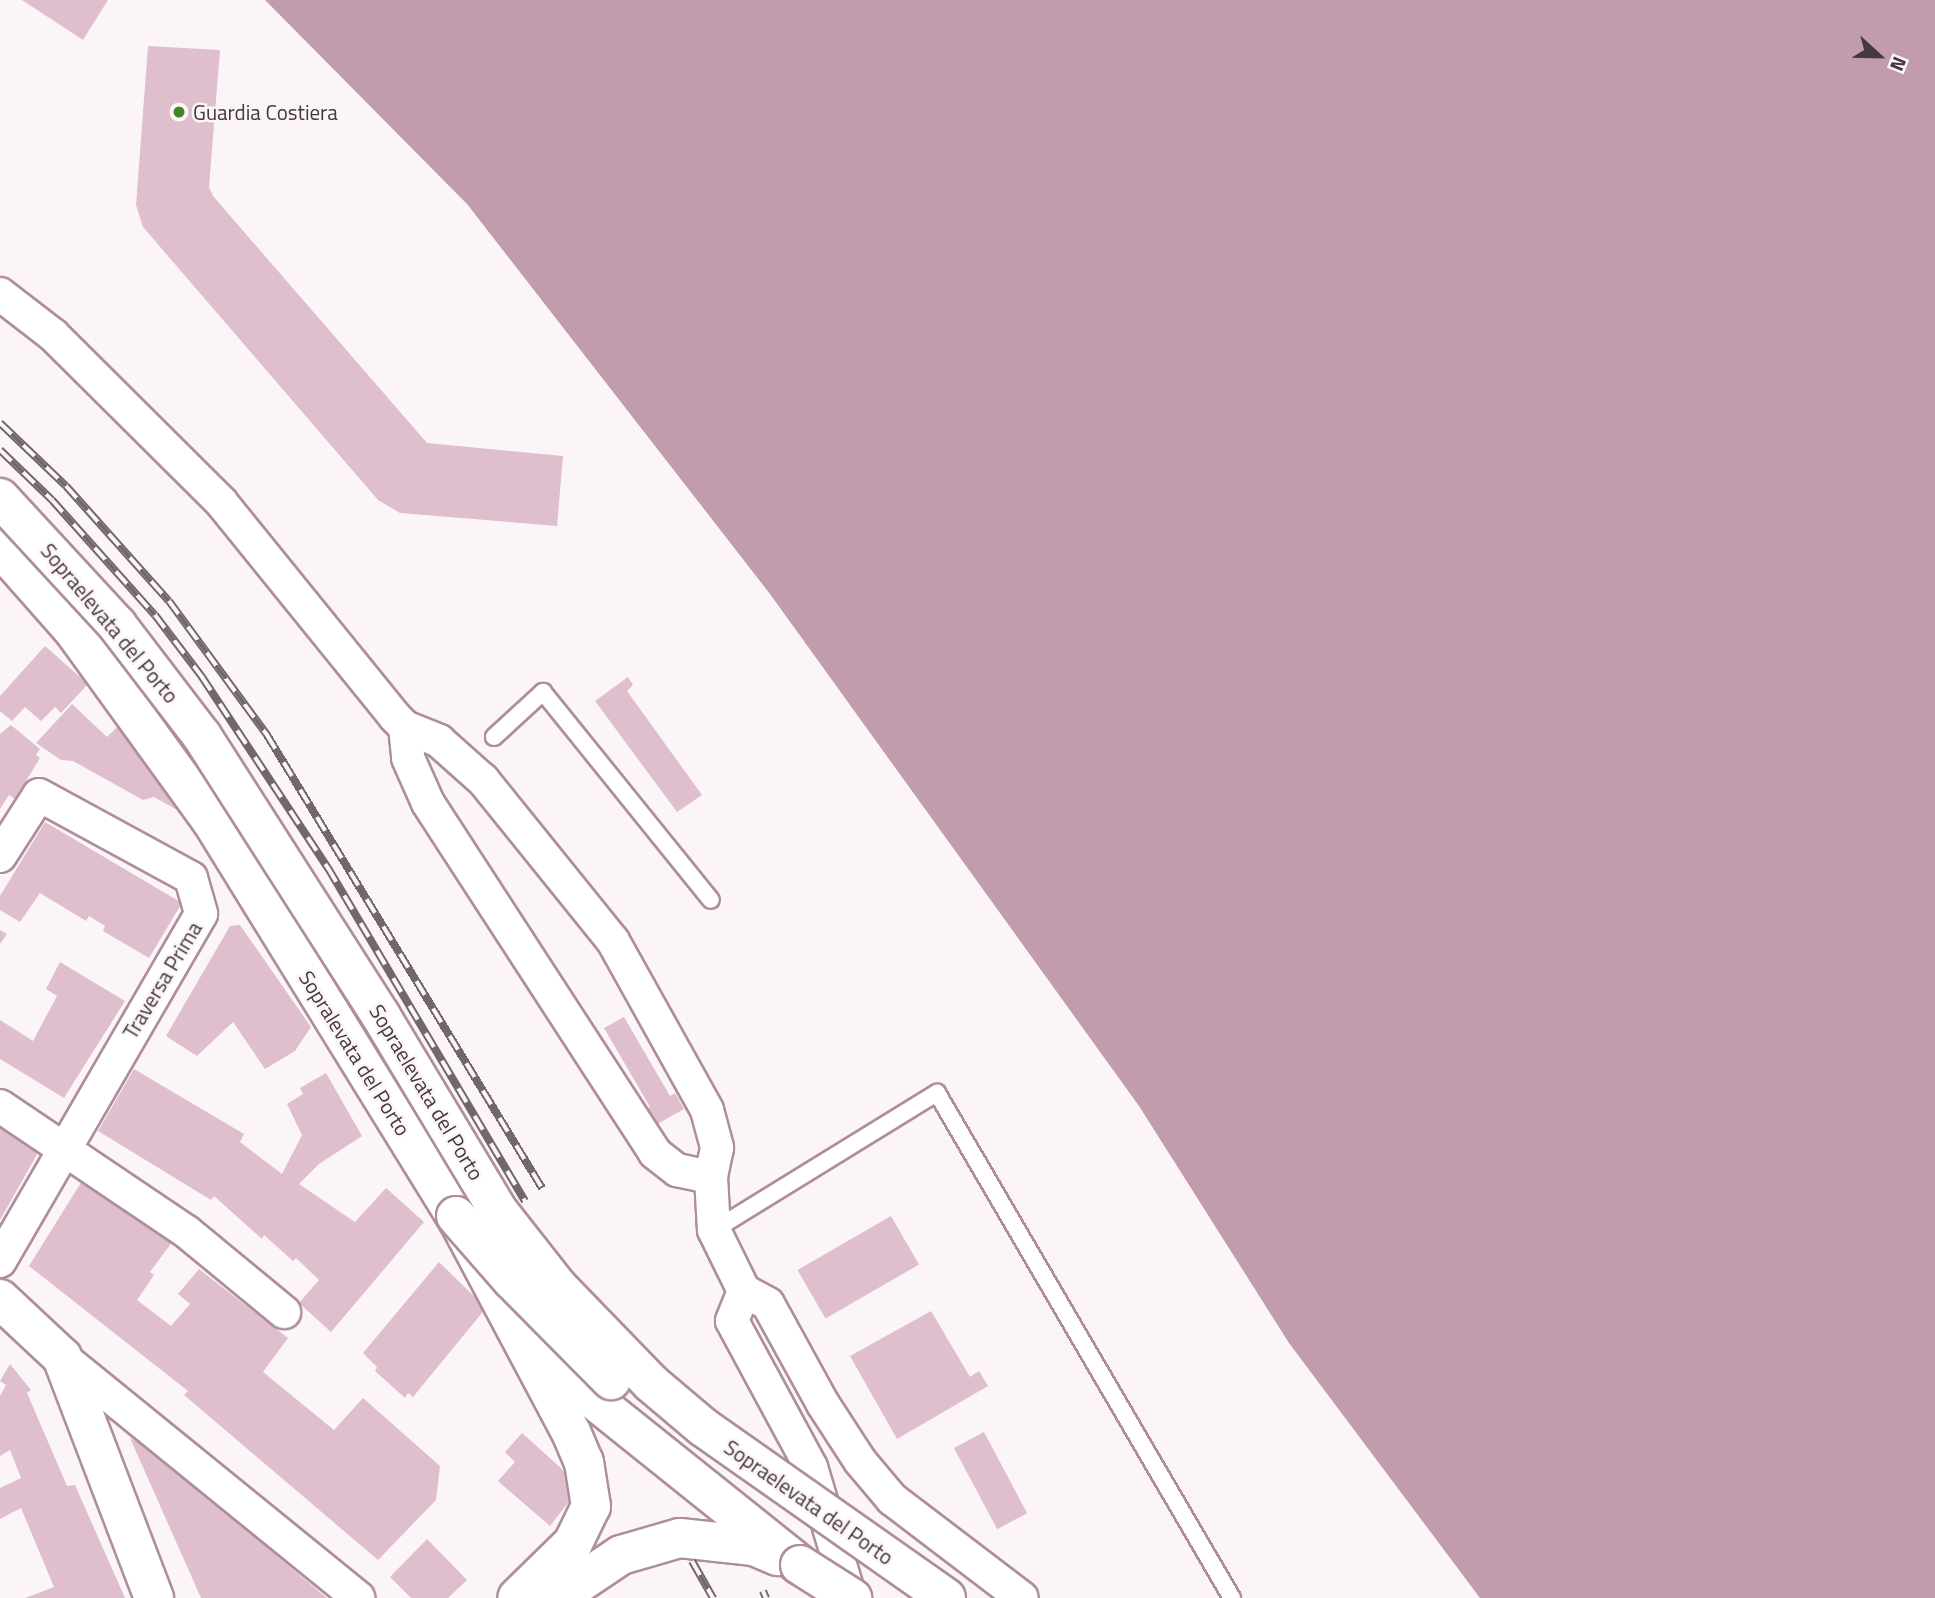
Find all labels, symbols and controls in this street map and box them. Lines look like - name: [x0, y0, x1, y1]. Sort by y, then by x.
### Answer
- north arrow: [1844, 21, 1914, 91]
- text: N: [1883, 53, 1915, 76]
- place label: Guardia Costiera: [193, 99, 338, 125]
- marker: Guardia Costiera: [171, 104, 187, 120]
- street label: Sopraelevata del Porto: [36, 538, 184, 708]
- street label: Traversa Prima: [117, 917, 207, 1043]
- street label: Sopralevata del Porto: [294, 966, 416, 1140]
- street label: Sopraelevata del Porto: [365, 1000, 489, 1184]
- street label: Sopraelevata del Porto: [720, 1434, 898, 1570]

